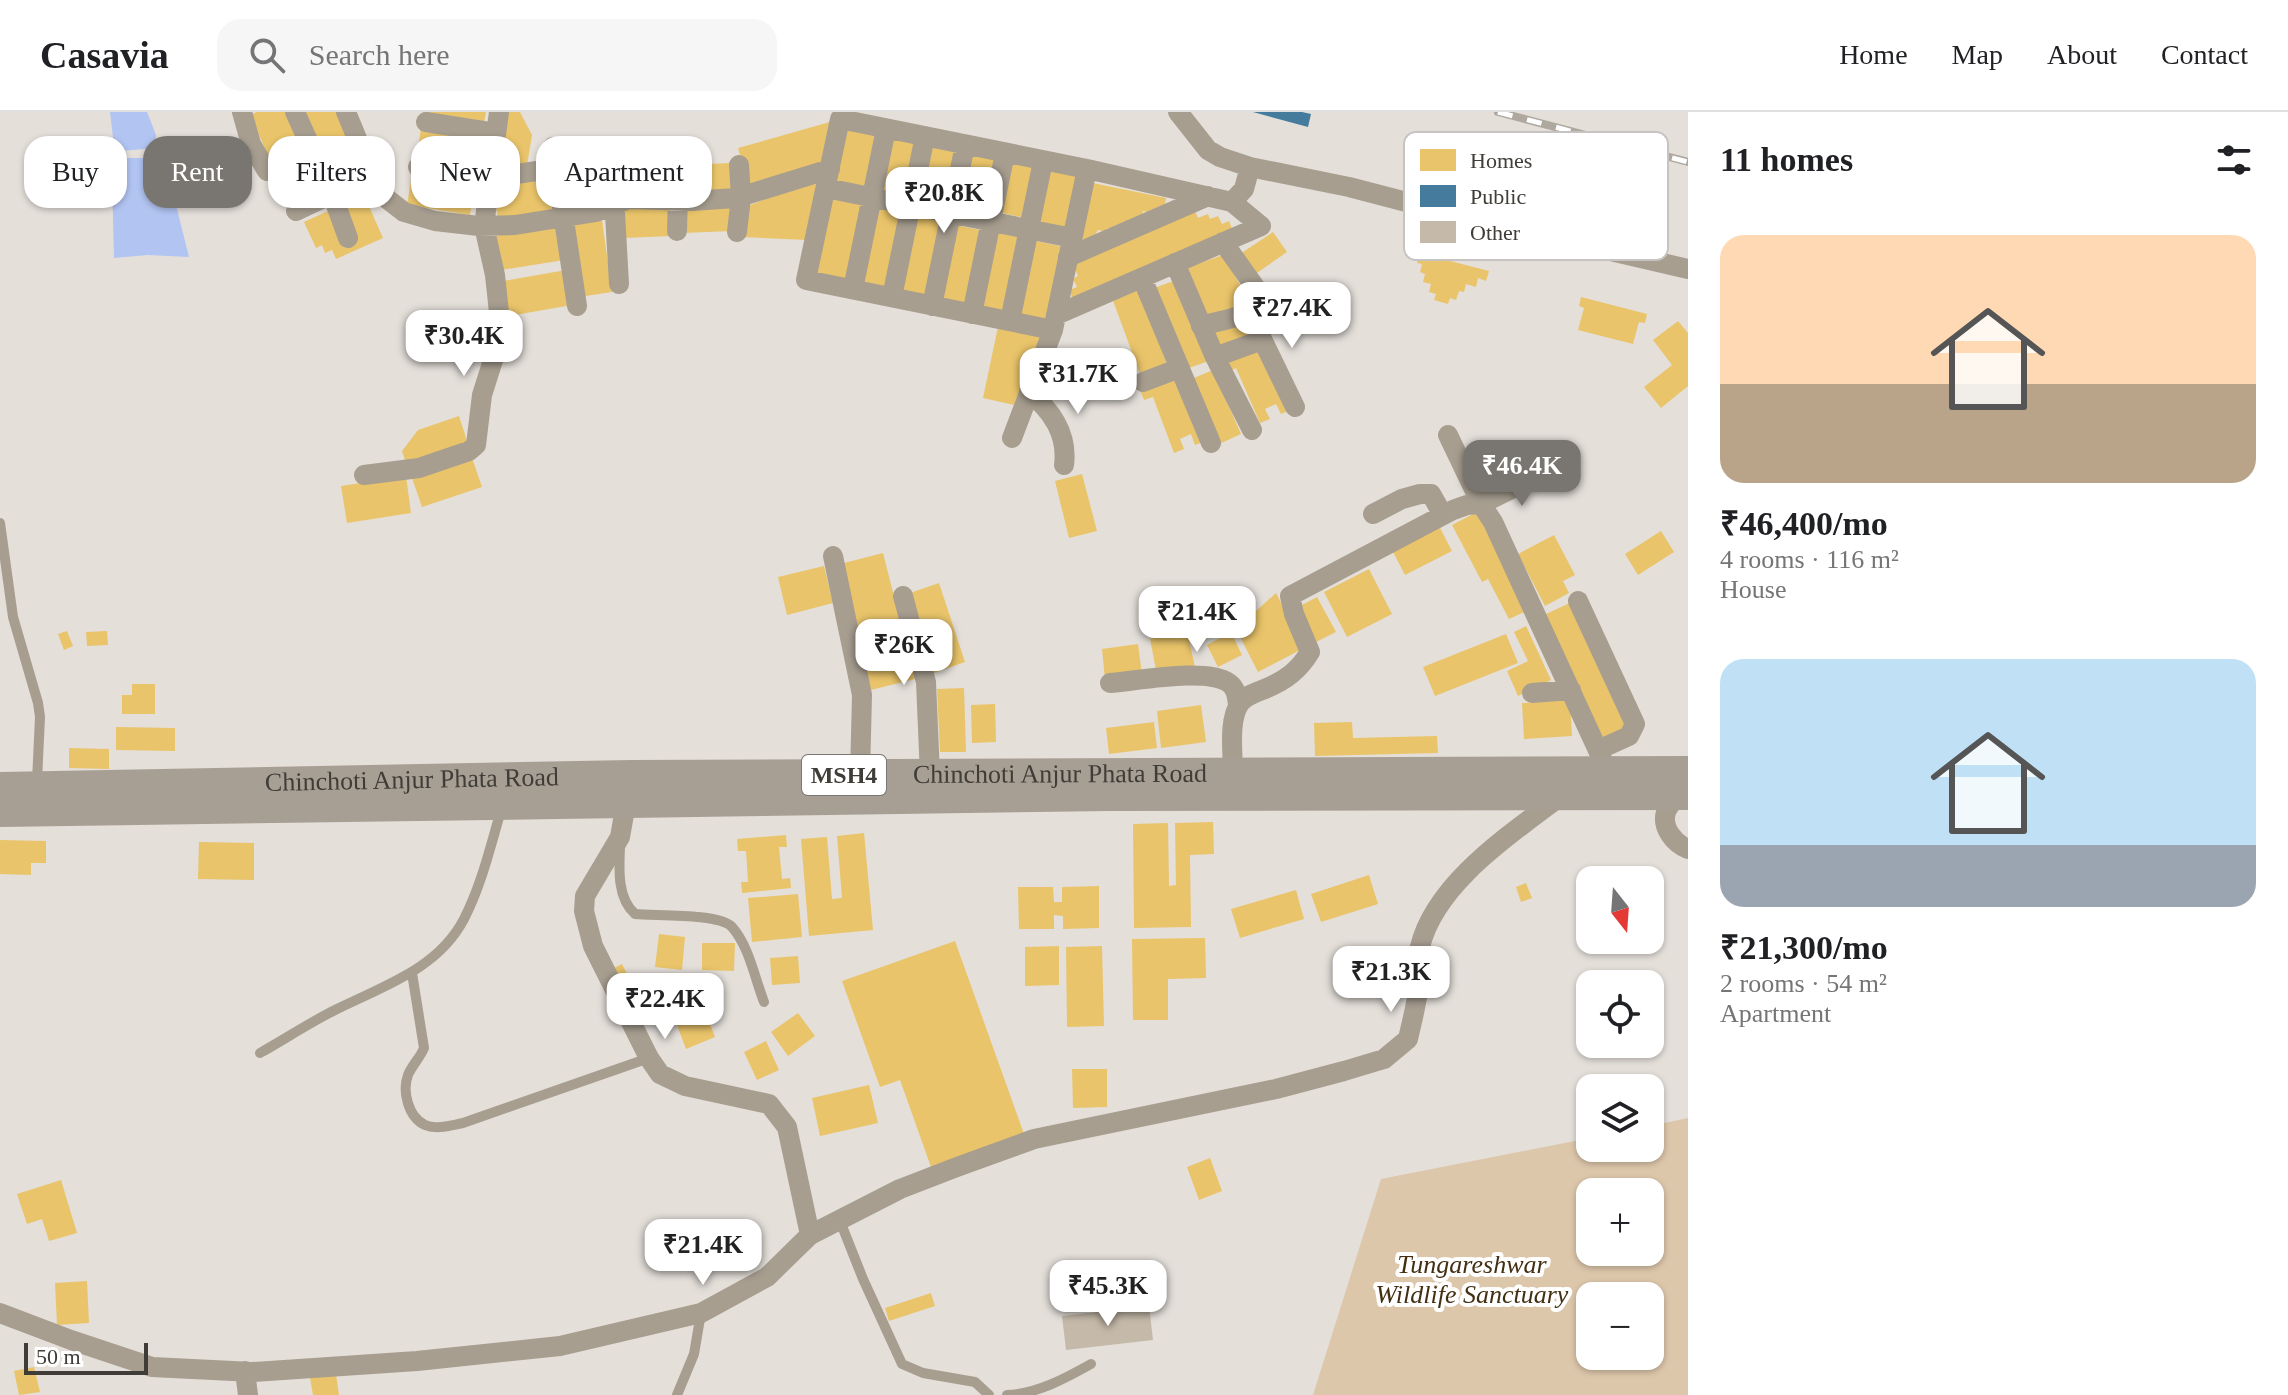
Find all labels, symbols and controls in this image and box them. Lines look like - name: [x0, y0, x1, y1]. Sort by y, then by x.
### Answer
- search box: [217, 19, 777, 91]
- icon: search: [245, 33, 289, 77]
- text: Casavia: [40, 34, 169, 76]
- text: Search here: [309, 38, 450, 71]
- text: Home: [1839, 39, 1908, 70]
- text: Map: [1952, 39, 2003, 70]
- text: About: [2047, 39, 2117, 70]
- text: Contact: [2161, 39, 2248, 70]
- legend: [1404, 132, 1668, 260]
- chip: Buy: [24, 136, 127, 208]
- chip: Rent: [143, 136, 252, 208]
- chip: Filters: [268, 136, 395, 208]
- chip: New: [411, 136, 520, 208]
- chip: Apartment: [536, 136, 712, 208]
- icon: filters: [2212, 138, 2256, 182]
- text: 11 homes: [1720, 141, 1853, 178]
- text: Homes: [1470, 148, 1532, 173]
- pin: ₹20.8K: [879, 167, 1009, 235]
- text: ₹20.8K: [904, 178, 984, 207]
- text: Public: [1470, 184, 1526, 209]
- text: Other: [1470, 220, 1521, 245]
- pin: ₹27.4K: [1227, 282, 1357, 350]
- icon: home: [1916, 287, 2060, 431]
- text: ₹27.4K: [1252, 293, 1332, 322]
- pin: ₹30.4K: [399, 310, 529, 378]
- text: ₹30.4K: [424, 321, 504, 350]
- pin: ₹31.7K: [1013, 348, 1143, 416]
- text: ₹31.7K: [1038, 359, 1118, 388]
- pin: ₹46.4K: [1457, 440, 1587, 508]
- text: ₹46.4K: [1482, 451, 1562, 480]
- text: ₹46,400/mo: [1720, 505, 1888, 542]
- text: 4 rooms · 116 m²: [1720, 545, 1899, 574]
- text: House: [1720, 575, 1786, 604]
- pin: ₹21.4K: [1132, 586, 1262, 654]
- text: ₹21.4K: [1157, 597, 1237, 626]
- pin: ₹26K: [857, 619, 951, 687]
- text: ₹26K: [873, 630, 935, 659]
- icon: home: [1916, 711, 2060, 855]
- road number: MSH4: [802, 755, 886, 795]
- street label: Chinchoti Anjur Phata Road: [913, 759, 1207, 789]
- street label: Chinchoti Anjur Phata Road: [265, 762, 559, 797]
- north arrow: [1576, 866, 1664, 954]
- map controls: [1576, 866, 1664, 1370]
- text: ₹21,300/mo: [1720, 929, 1888, 966]
- pin: ₹21.3K: [1326, 946, 1456, 1014]
- text: ₹21.3K: [1351, 957, 1431, 986]
- text: 2 rooms · 54 m²: [1720, 969, 1887, 998]
- button: locate: [1576, 970, 1664, 1058]
- pin: ₹22.4K: [600, 973, 730, 1041]
- text: ₹22.4K: [625, 984, 705, 1013]
- text: Apartment: [1720, 999, 1831, 1028]
- button: layers: [1576, 1074, 1664, 1162]
- button: +: [1576, 1178, 1664, 1266]
- pin: ₹21.4K: [638, 1219, 768, 1287]
- text: ₹21.4K: [663, 1230, 743, 1259]
- park label: Tungareshwar Wildlife Sanctuary: [1376, 1250, 1569, 1309]
- pin: ₹45.3K: [1043, 1260, 1173, 1328]
- text: ₹45.3K: [1068, 1271, 1148, 1300]
- button: −: [1576, 1282, 1664, 1370]
- scale bar: [24, 1339, 148, 1375]
- text: 50 m: [36, 1344, 81, 1369]

